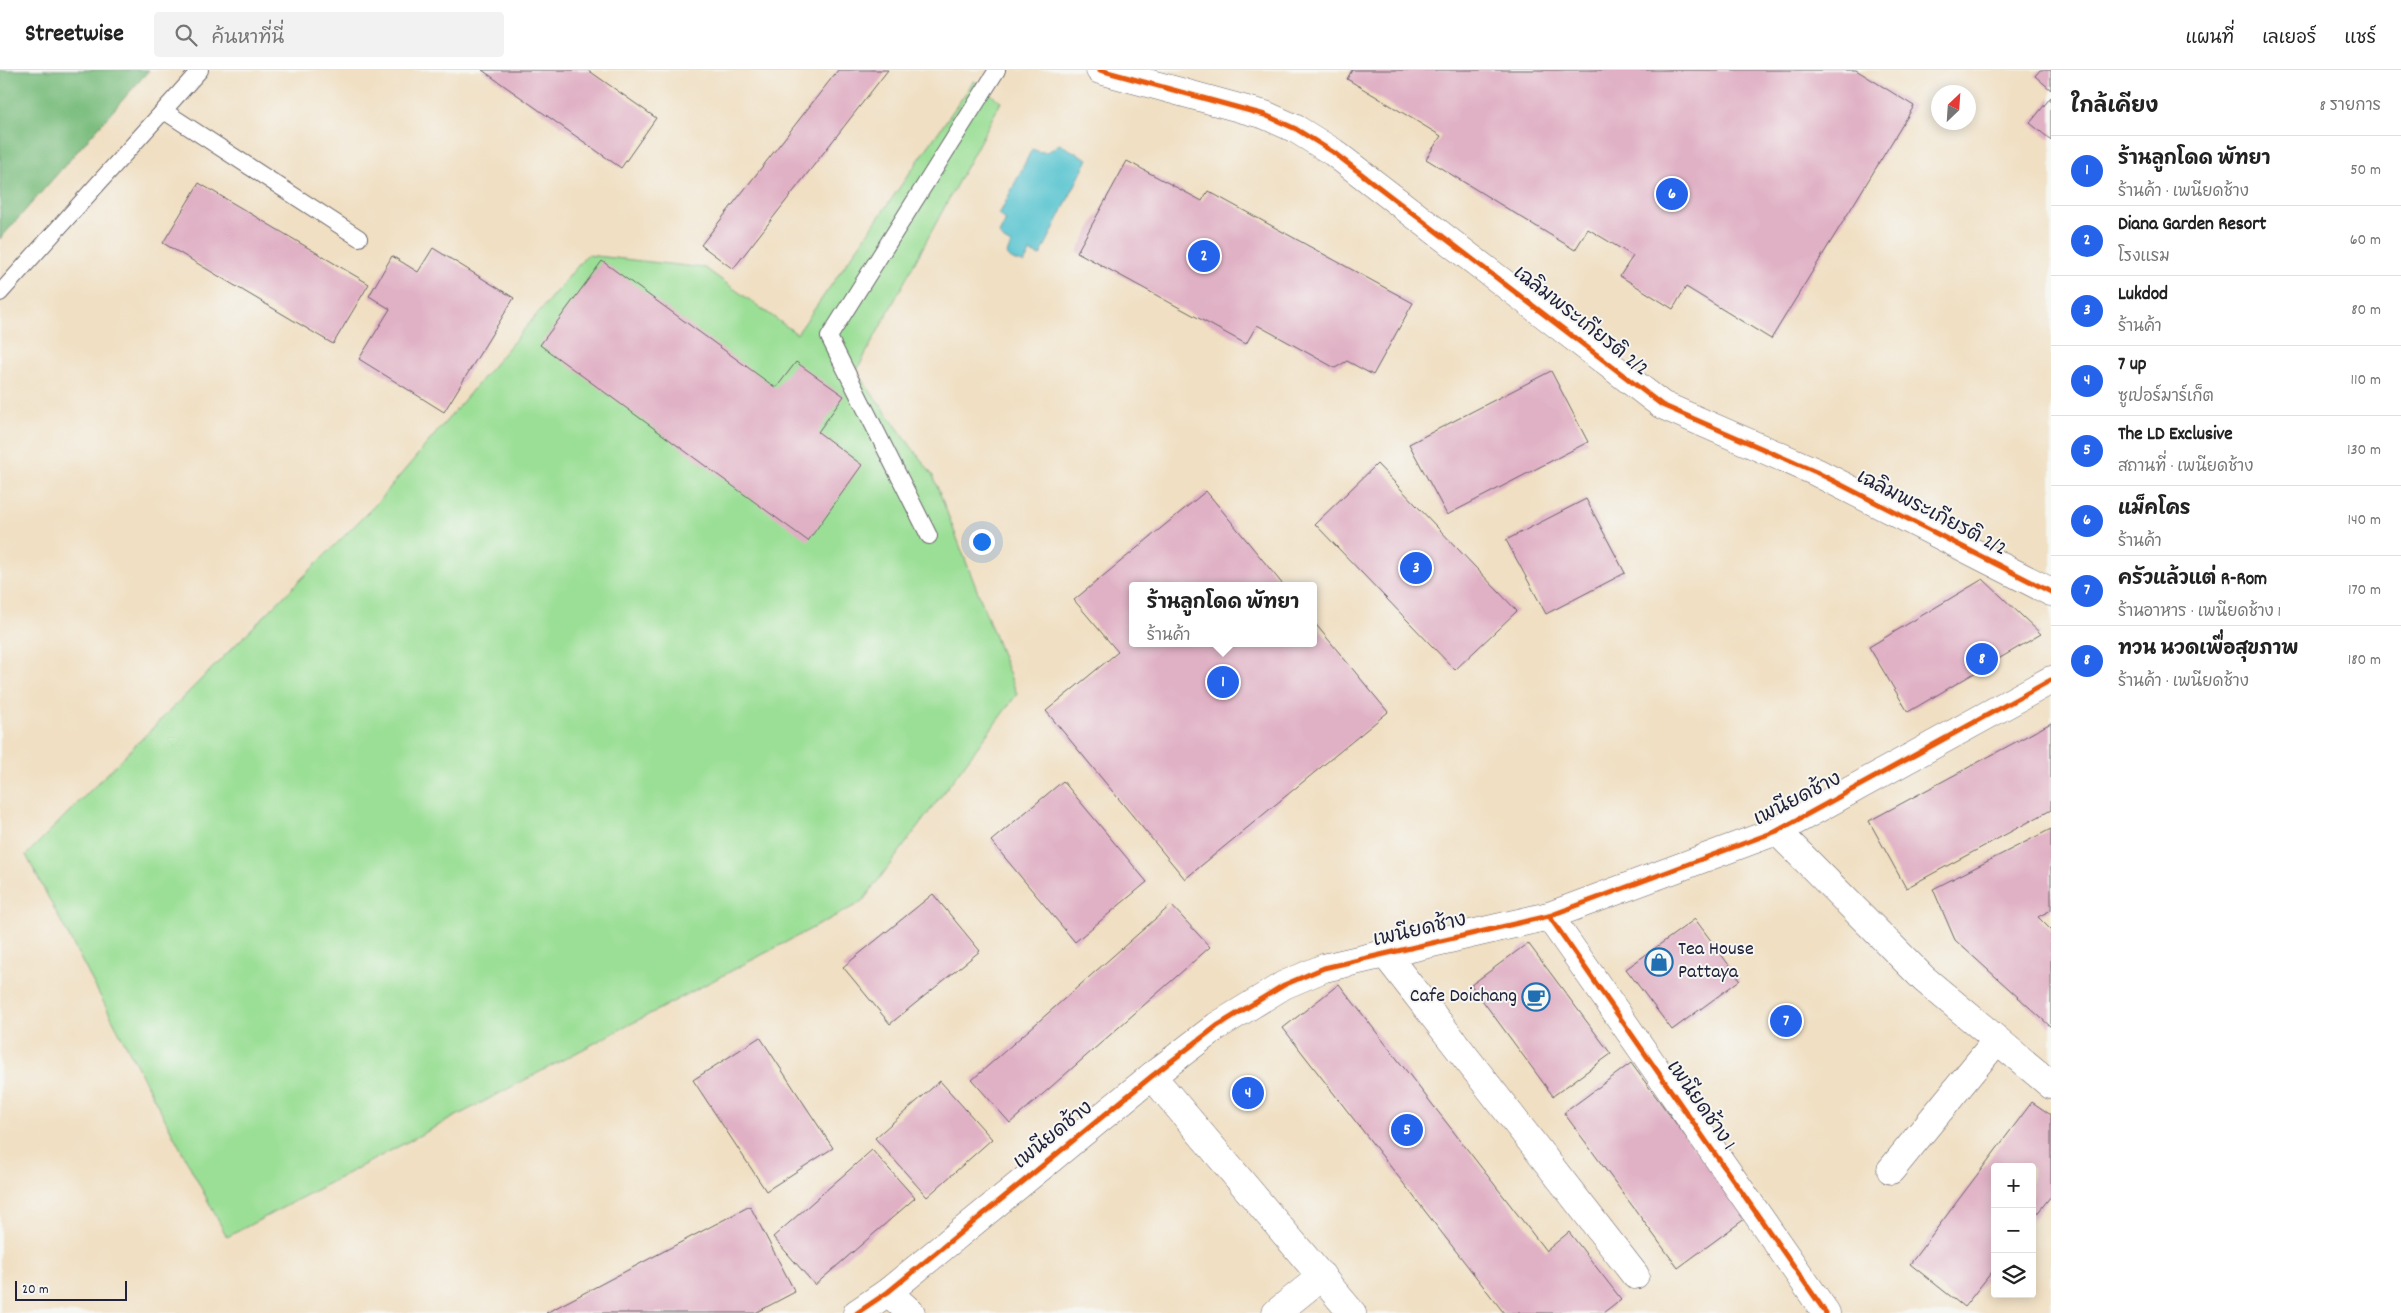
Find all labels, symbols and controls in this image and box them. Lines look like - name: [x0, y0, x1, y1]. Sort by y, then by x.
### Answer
- search box: [154, 12, 504, 57]
- text: Streetwise: [25, 18, 124, 52]
- icon: search: [172, 21, 200, 49]
- text: ค้นหาที่นี่: [212, 26, 284, 53]
- text: แผนที่: [2186, 27, 2234, 52]
- text: เลเยอร์: [2262, 27, 2316, 52]
- text: แชร์: [2344, 27, 2376, 52]
- north arrow: [1931, 85, 1976, 130]
- text: ใกล้เคียง: [2071, 93, 2158, 123]
- text: 8 รายการ: [2320, 95, 2381, 118]
- text: ร้านลูกโดด พัทยา: [2118, 147, 2270, 174]
- text: 1: [2085, 159, 2089, 182]
- text: 50 m: [2350, 159, 2381, 182]
- pin: 6: [1656, 175, 1688, 213]
- text: ร้านค้า · เพนียดช้าง: [2118, 181, 2249, 204]
- text: Diana Garden Resort: [2118, 212, 2266, 239]
- text: 2: [2084, 229, 2091, 252]
- text: 60 m: [2350, 229, 2381, 252]
- pin: 2: [1188, 237, 1220, 275]
- text: โรงแรม: [2118, 246, 2170, 269]
- street label: เฉลิมพระเกียรติ 2/2: [1506, 259, 1654, 384]
- text: Lukdod: [2118, 282, 2168, 309]
- text: 3: [2083, 299, 2091, 322]
- text: 80 m: [2351, 299, 2381, 322]
- text: ร้านค้า: [2118, 316, 2162, 339]
- text: 7 up: [2118, 352, 2147, 379]
- text: 4: [2084, 369, 2090, 392]
- text: 110 m: [2351, 369, 2381, 392]
- text: ซูเปอร์มาร์เก็ต: [2118, 386, 2214, 409]
- text: The LD Exclusive: [2118, 422, 2233, 449]
- text: 5: [2083, 439, 2091, 462]
- text: 130 m: [2347, 439, 2381, 462]
- text: สถานที่ · เพนียดช้าง: [2118, 456, 2253, 479]
- street label: เฉลิมพระเกียรติ 2/2: [1851, 463, 2011, 564]
- text: แม็คโคร: [2118, 497, 2191, 524]
- text: 6: [2083, 509, 2091, 532]
- text: 140 m: [2347, 509, 2381, 532]
- your location: [969, 529, 995, 555]
- text: ร้านค้า: [2118, 531, 2162, 554]
- pin: 3: [1400, 549, 1432, 587]
- text: ครัวแล้วแต่ R-Rom: [2118, 567, 2267, 594]
- text: 7: [2084, 579, 2090, 602]
- text: 170 m: [2348, 579, 2381, 602]
- popup: [1129, 582, 1317, 647]
- text: ร้านลูกโดด พัทยา: [1147, 591, 1299, 618]
- text: ร้านอาหาร · เพนียดช้าง 1: [2118, 601, 2281, 624]
- text: ร้านค้า: [1147, 625, 1191, 648]
- text: ทวน นวดเพื่อสุขภาพ: [2118, 637, 2298, 664]
- pin: 8: [1966, 640, 1998, 678]
- text: 8: [2084, 649, 2090, 672]
- text: 180 m: [2348, 649, 2381, 672]
- pin: 1: [1207, 663, 1239, 701]
- text: ร้านค้า · เพนียดช้าง: [2118, 671, 2249, 694]
- street label: เพนียดช้าง: [1748, 764, 1847, 834]
- street label: เพนียดช้าง: [1370, 905, 1469, 955]
- place label: Tea House Pattaya: [1678, 936, 1754, 987]
- shop icon: Tea House Pattaya: [1644, 947, 1674, 977]
- cafe icon: Cafe Doichang: [1521, 982, 1551, 1012]
- place label: Cafe Doichang: [1410, 983, 1517, 1011]
- pin: 7: [1770, 1002, 1802, 1040]
- street label: เพนียดช้าง 1: [1659, 1054, 1743, 1157]
- pin: 4: [1232, 1074, 1264, 1112]
- street label: เพนียดช้าง: [1007, 1094, 1100, 1177]
- pin: 5: [1391, 1111, 1423, 1149]
- map controls: [1991, 1163, 2036, 1298]
- button: +: [1991, 1163, 2036, 1208]
- button: −: [1991, 1208, 2036, 1253]
- button: layers: [1991, 1253, 2036, 1298]
- scale bar: [15, 1278, 128, 1301]
- text: 20 m: [22, 1280, 49, 1300]

